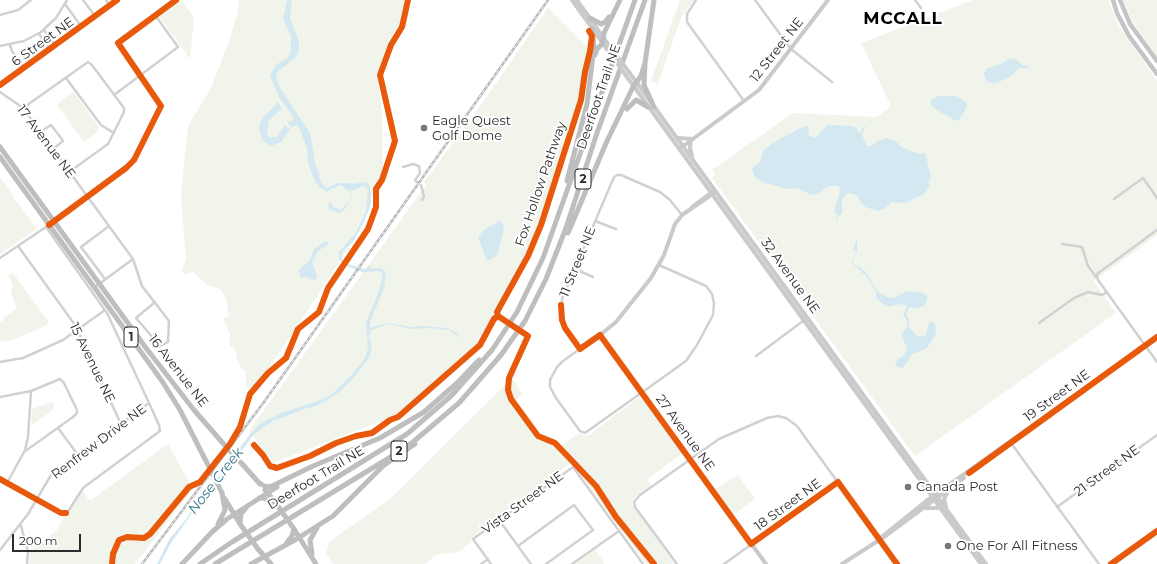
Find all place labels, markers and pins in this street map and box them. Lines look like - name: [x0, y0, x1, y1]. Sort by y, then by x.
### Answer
- place label: Eagle Quest Golf Dome: [432, 113, 511, 144]
- marker: Eagle Quest Golf Dome: [419, 123, 429, 133]
- place label: Canada Post: [916, 479, 998, 495]
- marker: Canada Post: [903, 482, 913, 492]
- place label: One For All Fitness: [956, 538, 1078, 554]
- marker: One For All Fitness: [943, 541, 953, 551]

